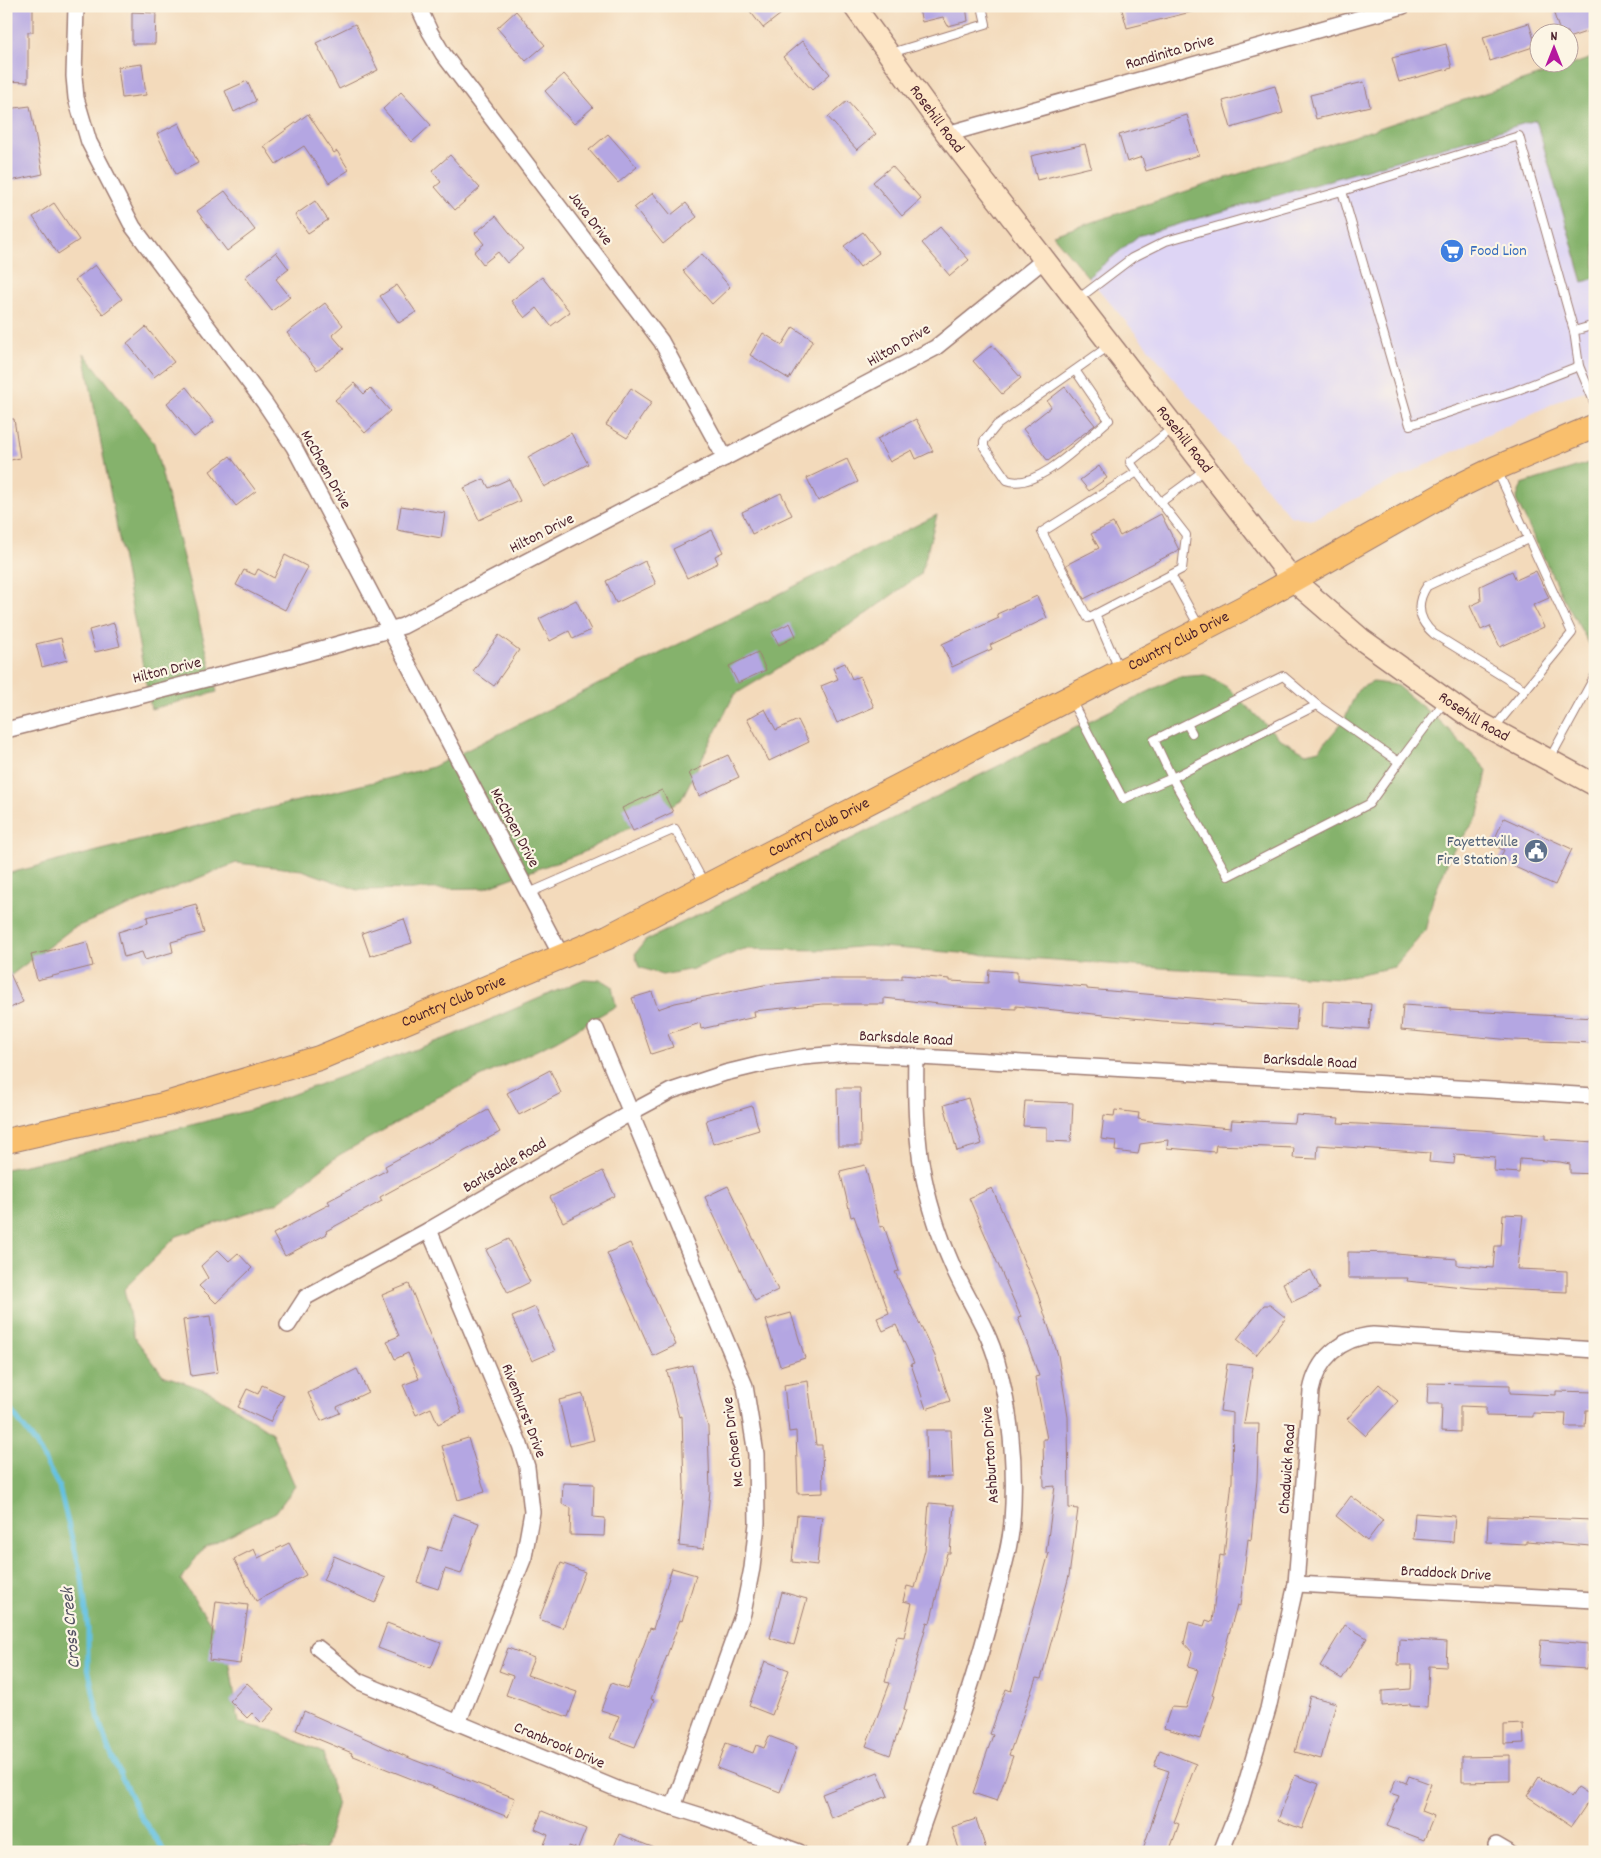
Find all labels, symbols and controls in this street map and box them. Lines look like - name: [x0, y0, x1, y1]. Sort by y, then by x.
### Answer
- north arrow: [1528, 22, 1578, 72]
- text: N: [1551, 27, 1558, 47]
- street label: Randinita Drive: [1123, 29, 1217, 77]
- street label: Rosehill Road: [903, 80, 970, 158]
- street label: Java Drive: [562, 187, 618, 251]
- supermarket icon: Food Lion: [1439, 238, 1465, 264]
- place label: Food Lion: [1470, 240, 1527, 263]
- street label: Hilton Drive: [863, 319, 935, 373]
- street label: Rosehill Road: [1150, 401, 1218, 478]
- street label: McChoen Drive: [294, 426, 356, 514]
- street label: Hilton Drive: [506, 508, 578, 560]
- street label: Country Club Drive: [1124, 606, 1233, 677]
- street label: Hilton Drive: [130, 651, 204, 691]
- street label: Rosehill Road: [1433, 686, 1513, 748]
- street label: McChoen Drive: [483, 784, 545, 872]
- street label: Country Club Drive: [764, 792, 874, 864]
- place label: Fayetteville Fire Station 3: [1437, 831, 1518, 872]
- public building icon: Fayetteville Fire Station 3: [1523, 838, 1549, 864]
- street label: Country Club Drive: [398, 969, 510, 1034]
- street label: Barksdale Road: [859, 1025, 953, 1053]
- street label: Barksdale Road: [1263, 1048, 1357, 1076]
- street label: Barksdale Road: [459, 1133, 551, 1199]
- street label: Rivenhurst Drive: [495, 1361, 551, 1461]
- street label: Mc Choen Drive: [717, 1396, 751, 1488]
- street label: Ashburton Drive: [976, 1406, 1006, 1504]
- street label: Chadwick Road: [1273, 1423, 1303, 1515]
- street label: Braddock Drive: [1400, 1560, 1492, 1588]
- water label: Cross Creek: [56, 1585, 88, 1670]
- street label: Cranbrook Drive: [510, 1716, 608, 1776]

